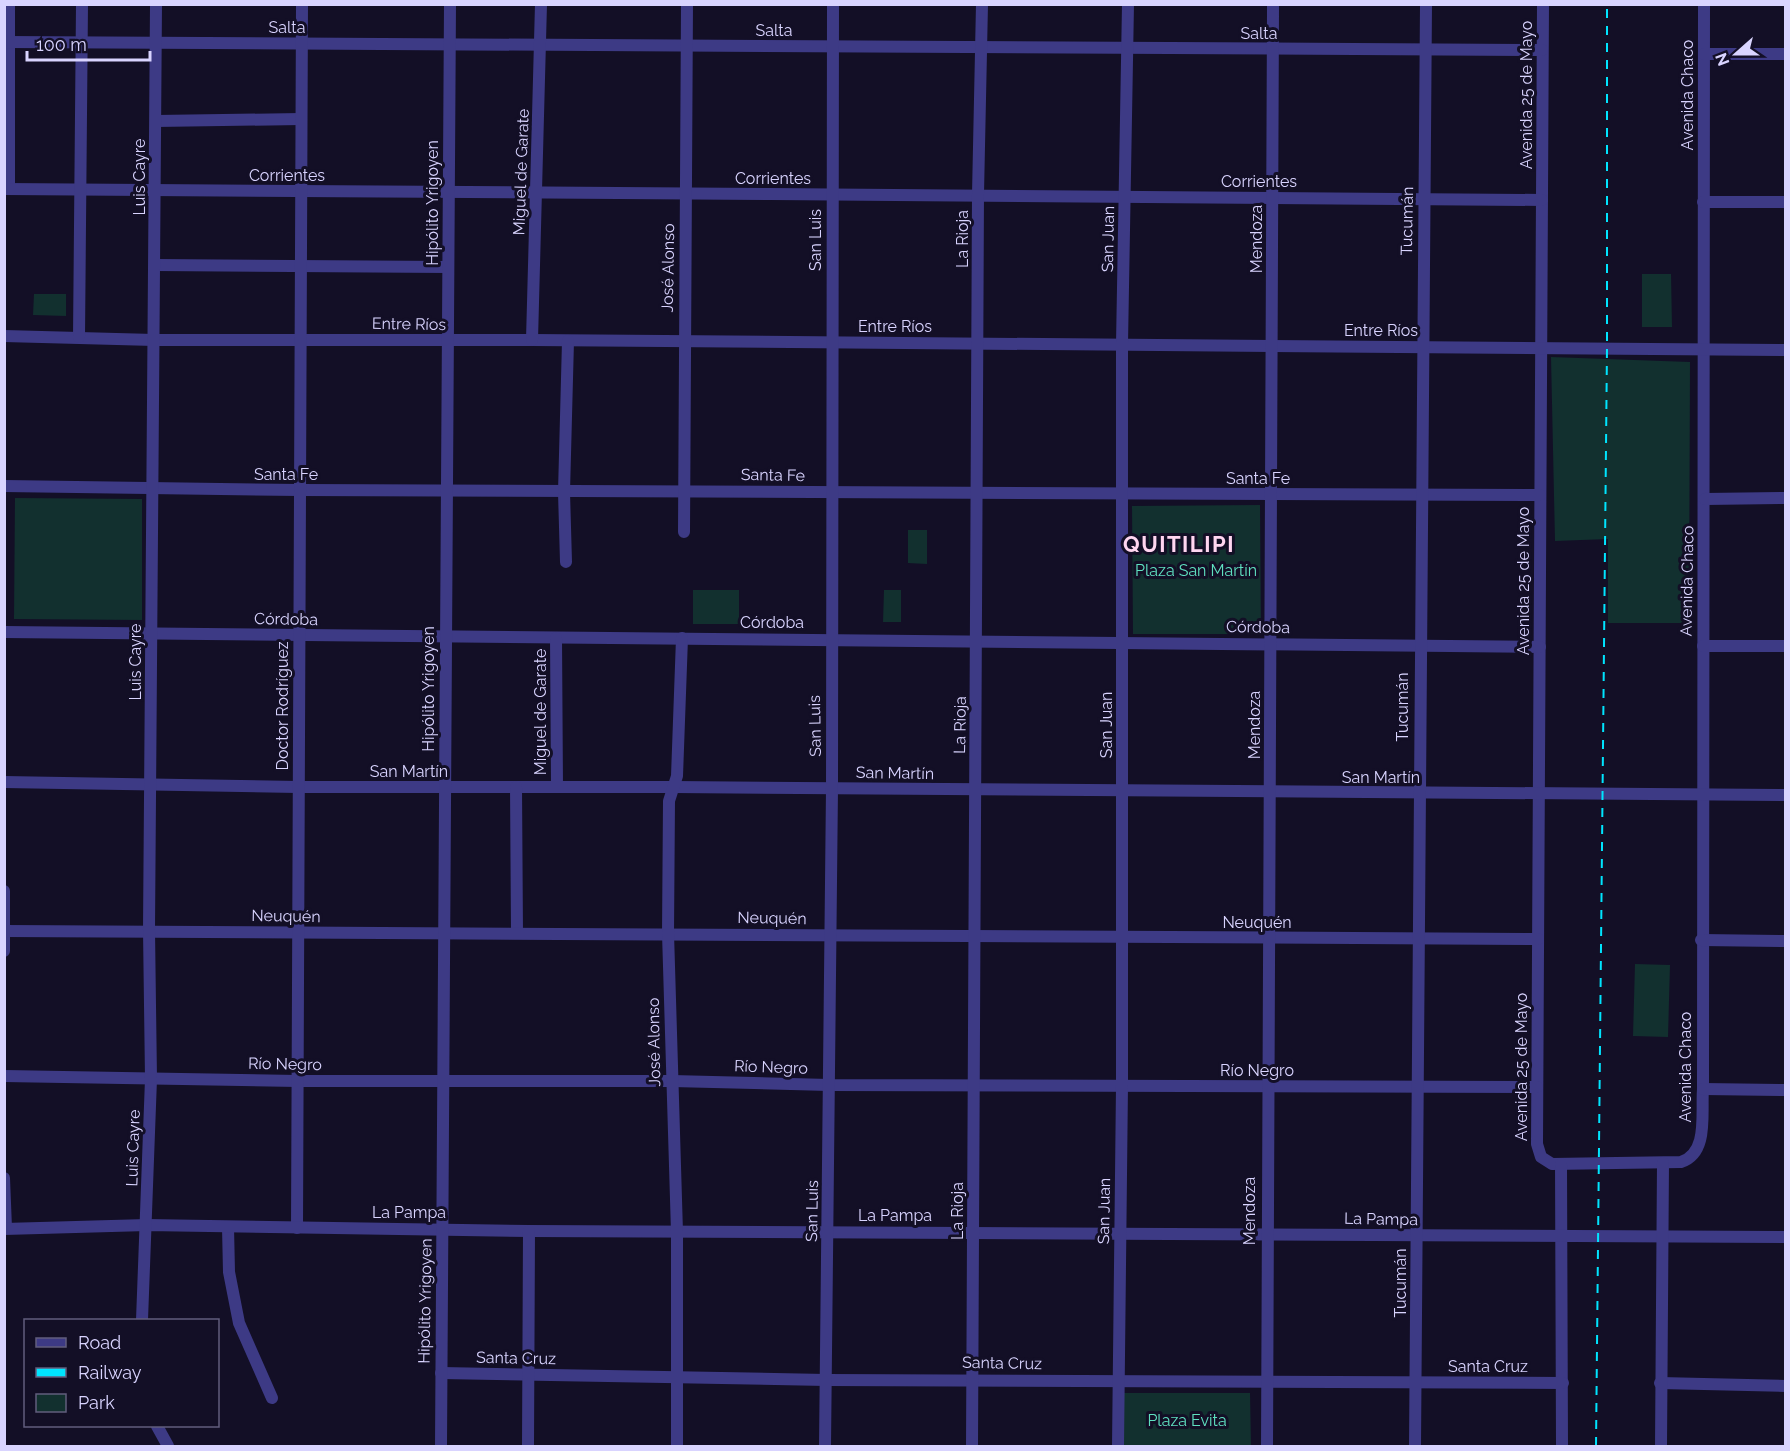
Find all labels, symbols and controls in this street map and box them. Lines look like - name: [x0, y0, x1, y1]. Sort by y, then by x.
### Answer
- street label: Salta: [269, 18, 305, 37]
- street label: Salta: [756, 21, 792, 40]
- street label: Avenida 25 de Mayo: [1517, 21, 1536, 169]
- scale bar: [27, 24, 150, 62]
- street label: Salta: [1241, 24, 1277, 43]
- north arrow: [1706, 24, 1766, 84]
- text: 100 m: [36, 34, 87, 55]
- street label: Avenida Chaco: [1678, 40, 1697, 150]
- text: N: [1711, 50, 1734, 68]
- street label: Miguel de Garate: [509, 108, 533, 236]
- street label: Luis Cayre: [130, 139, 149, 215]
- street label: Hipólito Yrigoyen: [423, 140, 442, 266]
- street label: Corrientes: [249, 166, 325, 185]
- street label: Corrientes: [735, 169, 811, 188]
- street label: Corrientes: [1221, 172, 1297, 191]
- street label: Tucumán: [1397, 186, 1417, 256]
- street label: Mendoza: [1247, 205, 1266, 273]
- street label: San Juan: [1098, 206, 1118, 272]
- street label: San Luis: [806, 209, 825, 271]
- street label: La Rioja: [953, 210, 972, 268]
- street label: José Alonso: [658, 223, 678, 313]
- street label: Entre Ríos: [372, 314, 447, 334]
- street label: Entre Ríos: [858, 317, 932, 336]
- street label: Entre Ríos: [1344, 321, 1418, 340]
- street label: Santa Fe: [254, 465, 318, 484]
- street label: Santa Fe: [741, 465, 805, 485]
- street label: Santa Fe: [1226, 469, 1290, 488]
- street label: Avenida 25 de Mayo: [1514, 507, 1533, 655]
- street label: Avenida Chaco: [1677, 525, 1697, 637]
- district label: QUITILIPI: [1123, 531, 1235, 557]
- park label: Plaza San Martín: [1135, 561, 1257, 580]
- street label: Córdoba: [254, 609, 318, 629]
- street label: Córdoba: [740, 613, 804, 632]
- street label: Córdoba: [1226, 617, 1290, 637]
- street label: Luis Cayre: [126, 624, 145, 700]
- street label: Hipólito Yrigoyen: [419, 626, 438, 752]
- street label: Doctor Rodríguez: [273, 641, 292, 771]
- street label: Miguel de Garate: [531, 649, 550, 775]
- street label: Tucumán: [1393, 673, 1412, 741]
- street label: Mendoza: [1245, 691, 1264, 759]
- street label: San Juan: [1097, 692, 1116, 758]
- street label: San Luis: [805, 695, 825, 757]
- street label: La Rioja: [950, 696, 970, 754]
- street label: San Martín: [370, 762, 448, 781]
- street label: San Martín: [856, 763, 934, 783]
- street label: San Martín: [1342, 768, 1420, 787]
- street label: Neuquén: [251, 906, 321, 926]
- street label: Neuquén: [737, 908, 807, 928]
- street label: Neuquén: [1222, 913, 1292, 932]
- street label: Avenida 25 de Mayo: [1512, 993, 1531, 1141]
- street label: José Alonso: [644, 997, 664, 1087]
- street label: Avenida Chaco: [1676, 1012, 1695, 1122]
- street label: Río Negro: [248, 1054, 322, 1074]
- street label: Río Negro: [734, 1056, 808, 1078]
- street label: Río Negro: [1220, 1061, 1294, 1080]
- street label: Luis Cayre: [122, 1109, 144, 1187]
- street label: Mendoza: [1240, 1177, 1259, 1245]
- street label: San Juan: [1094, 1178, 1114, 1244]
- street label: San Luis: [802, 1180, 822, 1242]
- street label: La Rioja: [948, 1182, 967, 1240]
- street label: La Pampa: [372, 1203, 446, 1222]
- street label: La Pampa: [858, 1206, 932, 1225]
- street label: La Pampa: [1344, 1209, 1418, 1229]
- street label: Hipólito Yrigoyen: [414, 1238, 436, 1364]
- street label: Tucumán: [1391, 1249, 1410, 1317]
- legend: [24, 1319, 219, 1427]
- text: Road: [78, 1332, 121, 1353]
- street label: Santa Cruz: [476, 1348, 556, 1368]
- street label: Santa Cruz: [962, 1353, 1042, 1373]
- street label: Santa Cruz: [1448, 1357, 1528, 1376]
- text: Railway: [78, 1362, 142, 1383]
- text: Park: [78, 1392, 115, 1413]
- park label: Plaza Evita: [1147, 1411, 1227, 1430]

